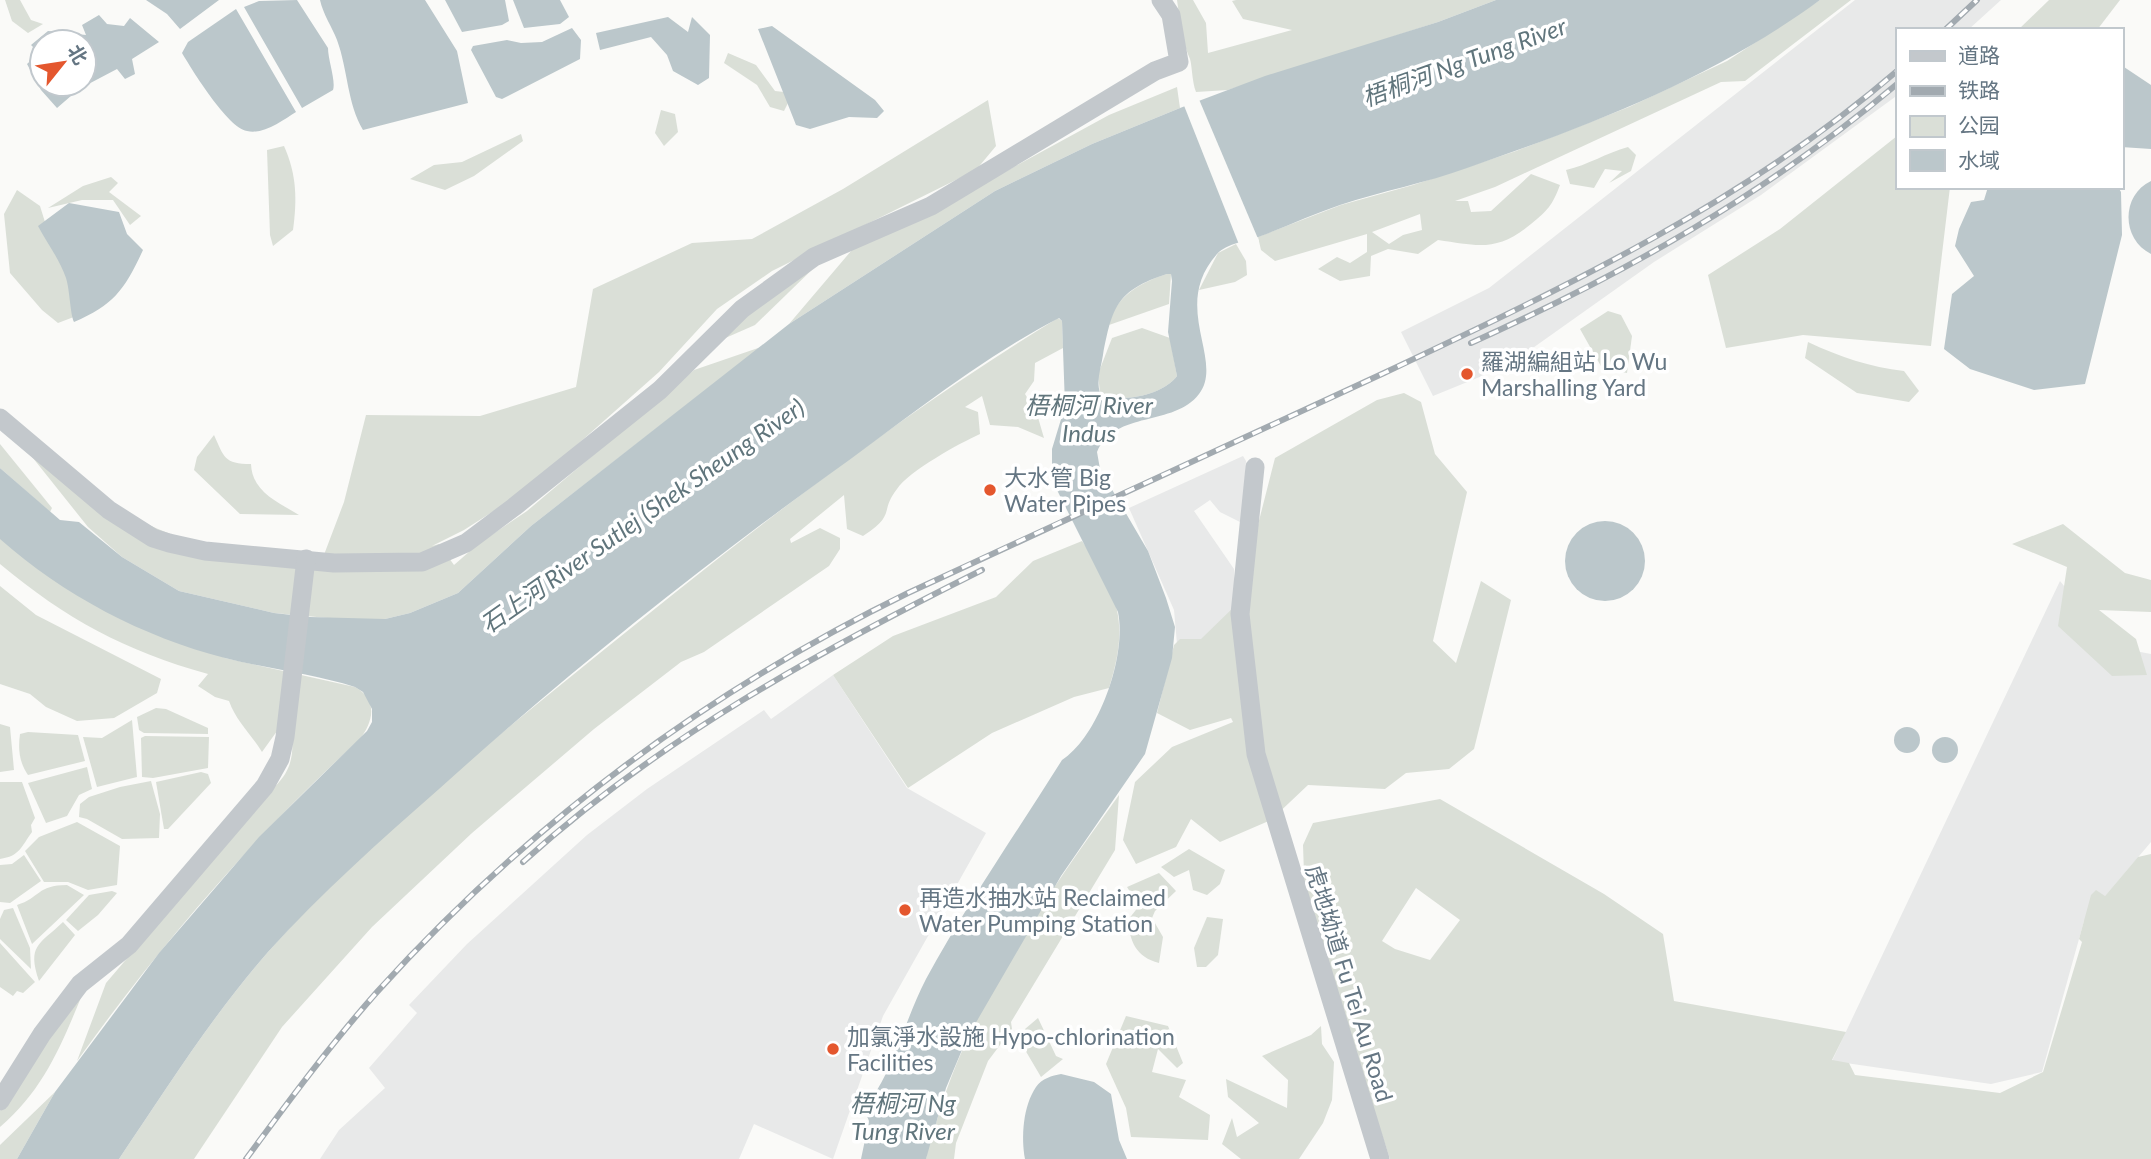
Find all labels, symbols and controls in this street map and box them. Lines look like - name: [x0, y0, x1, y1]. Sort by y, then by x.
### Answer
- water label: 梧桐河 Ng Tung River: [1358, 10, 1571, 111]
- north arrow: [28, 28, 98, 98]
- legend: [1896, 28, 2123, 189]
- text: 北: [63, 40, 93, 68]
- text: 道路: [1958, 42, 2000, 67]
- text: 铁路: [1958, 77, 2000, 102]
- text: 公园: [1958, 112, 2000, 137]
- text: 水域: [1958, 147, 2000, 172]
- place label: 羅湖編組站 Lo Wu Marshalling Yard: [1481, 347, 1667, 401]
- marker: 羅湖編組站 Lo Wu Marshalling Yard: [1459, 366, 1475, 382]
- water label: 梧桐河 River Indus: [1025, 390, 1154, 447]
- water label: 石上河 River Sutlej (Shek Sheung River): [475, 392, 809, 638]
- place label: 大水管 Big Water Pipes: [1004, 463, 1126, 517]
- marker: 大水管 Big Water Pipes: [982, 482, 998, 498]
- street label: 虎地坳道 Fu Tei Au Road: [1301, 861, 1399, 1105]
- place label: 再造水抽水站 Reclaimed Water Pumping Station: [919, 883, 1166, 937]
- marker: 再造水抽水站 Reclaimed Water Pumping Station: [897, 902, 913, 918]
- place label: 加氯淨水設施 Hypo-chlorination Facilities: [847, 1022, 1175, 1076]
- marker: 加氯淨水設施 Hypo-chlorination Facilities: [825, 1041, 841, 1057]
- water label: 梧桐河 Ng Tung River: [850, 1088, 956, 1145]

